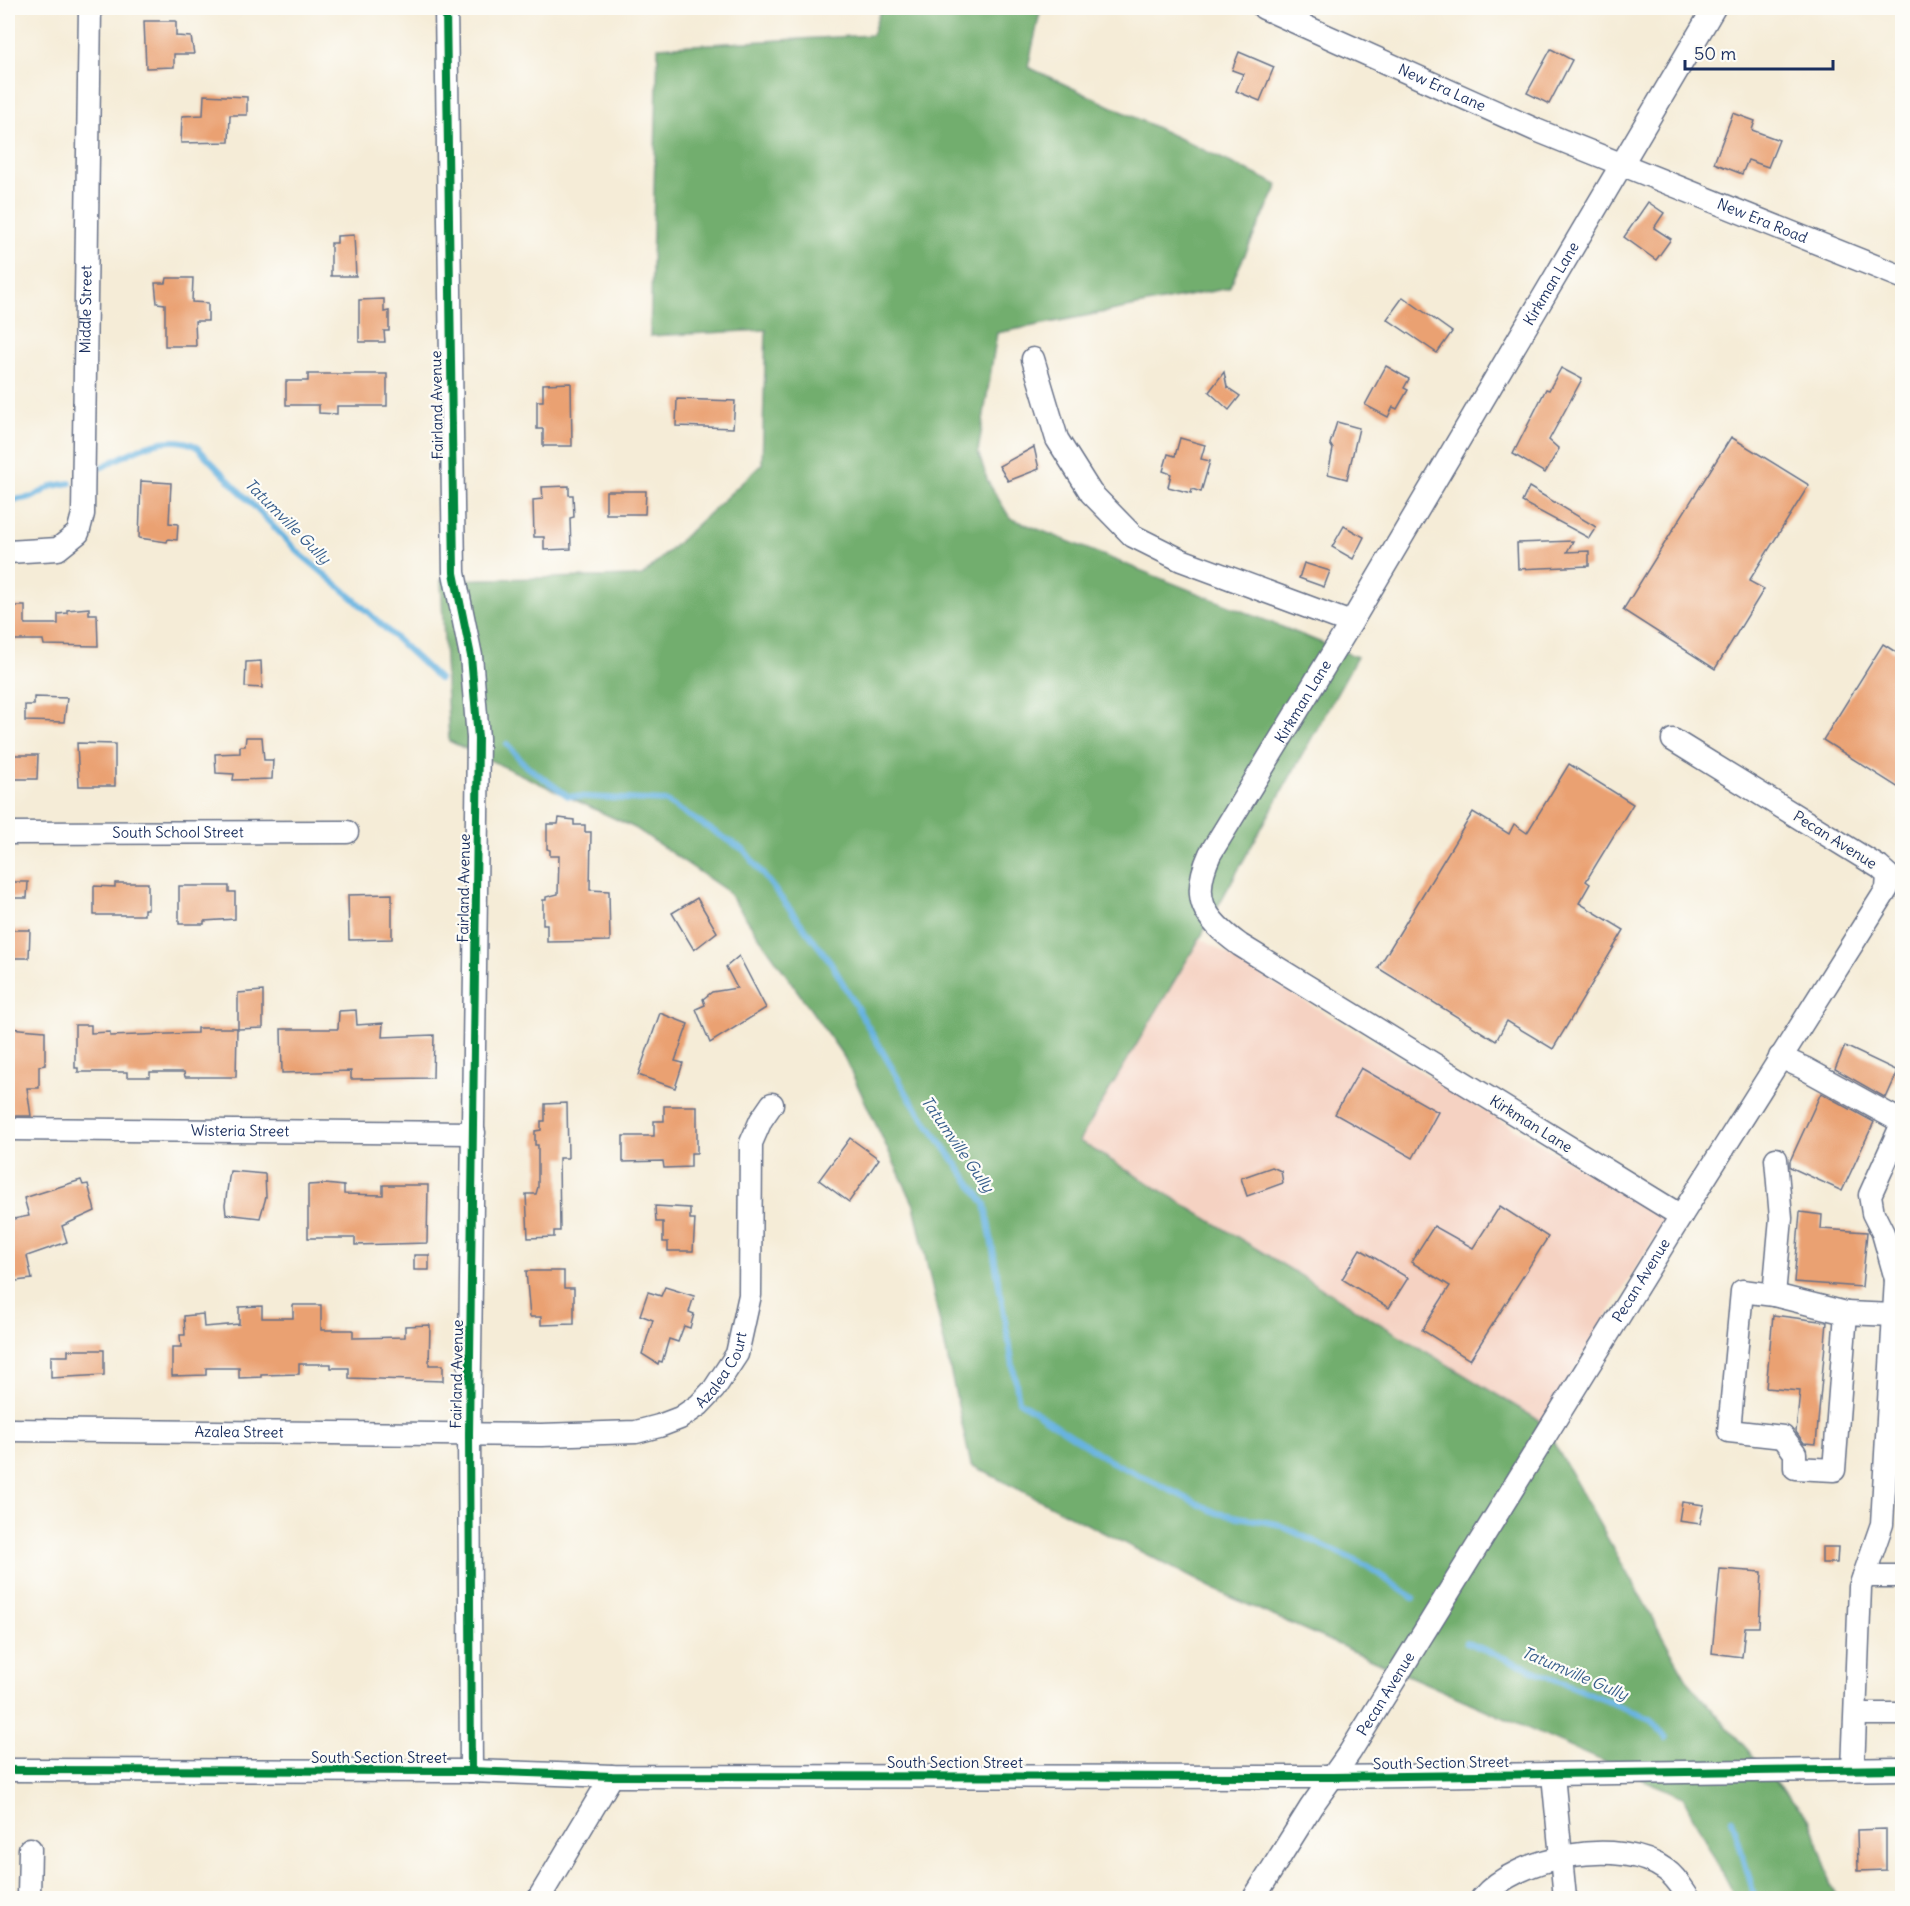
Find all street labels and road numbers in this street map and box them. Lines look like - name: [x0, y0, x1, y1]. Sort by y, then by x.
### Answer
- street label: New Era Lane: [1395, 59, 1489, 115]
- street label: New Era Road: [1715, 194, 1811, 247]
- street label: Kirkman Lane: [1519, 238, 1583, 329]
- street label: Middle Street: [75, 265, 95, 354]
- street label: Fairland Avenue: [426, 350, 447, 460]
- street label: Kirkman Lane: [1270, 656, 1335, 746]
- street label: Pecan Avenue: [1790, 806, 1881, 873]
- street label: South School Street: [112, 822, 244, 842]
- street label: Fairland Avenue: [453, 833, 474, 943]
- street label: Kirkman Lane: [1486, 1091, 1576, 1156]
- street label: Wisteria Street: [191, 1121, 289, 1140]
- street label: Pecan Avenue: [1608, 1235, 1674, 1326]
- street label: Fairland Avenue: [446, 1319, 467, 1429]
- street label: Azalea Court: [691, 1330, 751, 1412]
- street label: Azalea Street: [194, 1422, 284, 1442]
- street label: Pecan Avenue: [1352, 1648, 1419, 1739]
- street label: South Section Street: [311, 1748, 447, 1767]
- street label: South Section Street: [1373, 1752, 1509, 1773]
- street label: South Section Street: [887, 1753, 1023, 1772]

